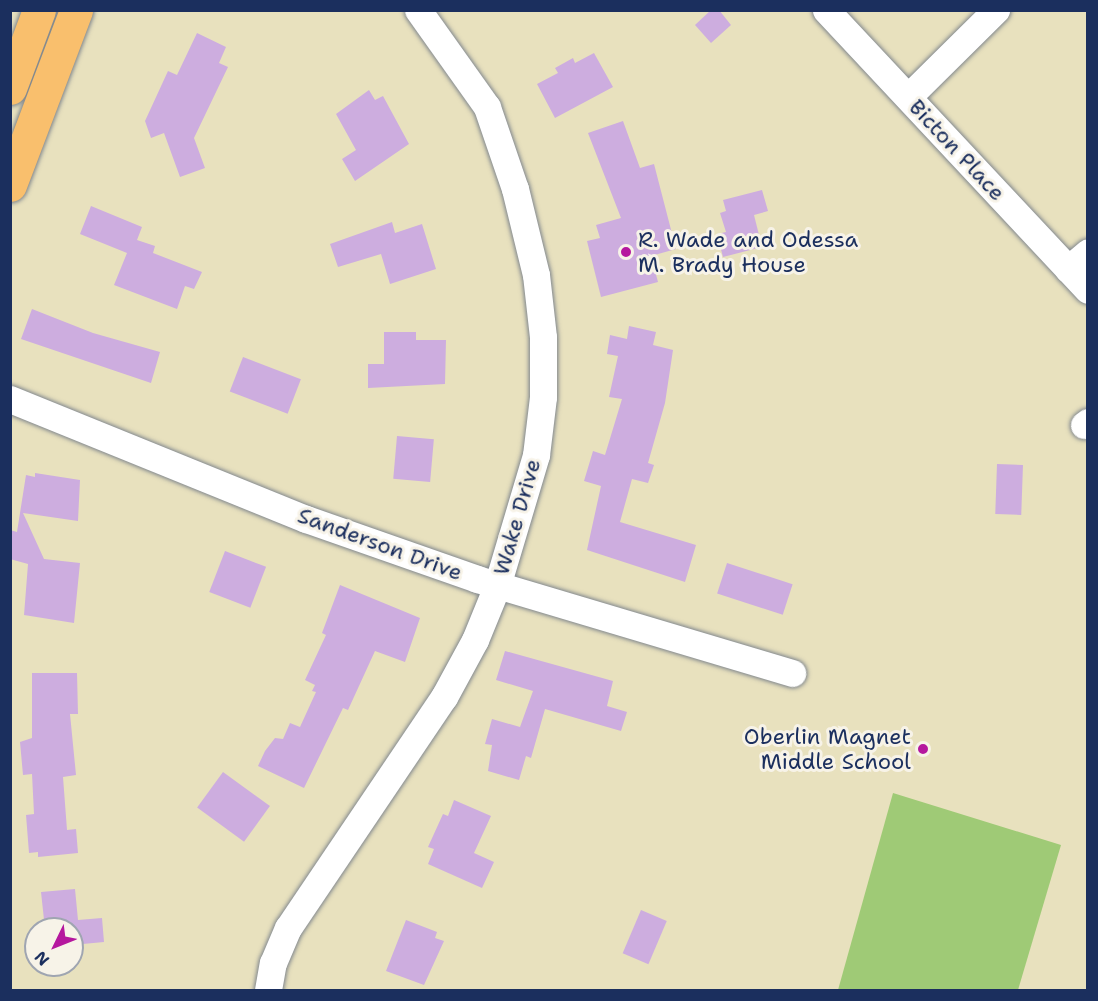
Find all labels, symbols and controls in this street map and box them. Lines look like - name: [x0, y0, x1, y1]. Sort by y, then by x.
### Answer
- street label: Bicton Place: [903, 94, 1011, 206]
- place label: R. Wade and Odessa M. Brady House: [638, 226, 858, 278]
- marker: R. Wade and Odessa M. Brady House: [619, 245, 633, 259]
- street label: Wake Drive: [488, 456, 546, 578]
- street label: Sanderson Drive: [294, 502, 466, 586]
- place label: Oberlin Magnet Middle School: [744, 723, 911, 774]
- marker: Oberlin Magnet Middle School: [916, 742, 930, 756]
- north arrow: [24, 917, 84, 977]
- text: N: [30, 946, 54, 970]

